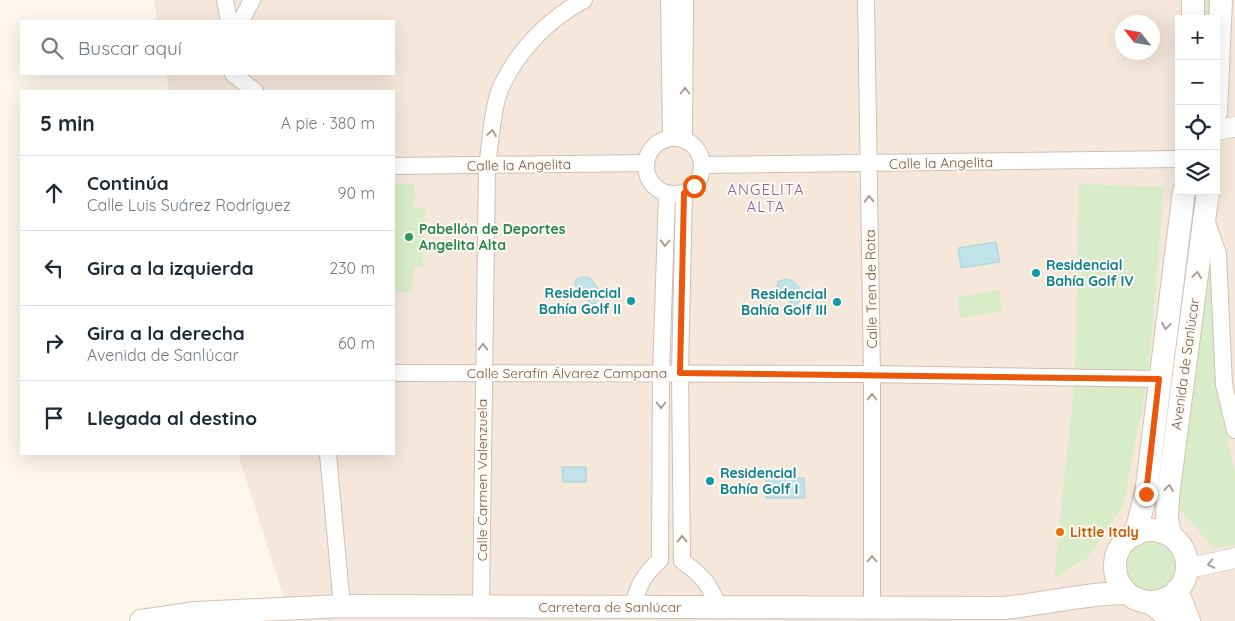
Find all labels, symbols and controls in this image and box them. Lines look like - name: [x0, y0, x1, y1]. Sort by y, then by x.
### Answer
- north arrow: [1115, 15, 1160, 60]
- map controls: [1175, 15, 1220, 195]
- button: +: [1175, 15, 1220, 60]
- search box: [20, 20, 395, 75]
- icon: search: [38, 34, 66, 62]
- text: Buscar aquí: [78, 36, 182, 60]
- button: −: [1175, 60, 1220, 105]
- one-way arrow: [679, 86, 690, 94]
- button: locate: [1175, 105, 1220, 150]
- text: 5 min: [40, 110, 95, 136]
- text: A pie · 380 m: [281, 113, 375, 133]
- one-way arrow: [487, 129, 497, 137]
- button: layers: [1175, 150, 1220, 195]
- street label: Calle la Angelita: [889, 153, 993, 173]
- street label: Calle la Angelita: [467, 155, 571, 175]
- text: Continúa: [87, 171, 169, 195]
- route start: [683, 175, 706, 198]
- icon: ahead: [40, 179, 68, 207]
- district label: ANGELITA ALTA: [727, 180, 805, 216]
- text: 90 m: [338, 183, 375, 203]
- text: Calle Luis Suárez Rodríguez: [87, 195, 291, 215]
- one-way arrow: [864, 195, 874, 202]
- place label: Pabellón de Deportes Angelita Alta: [419, 220, 566, 254]
- street label: Calle Tren de Rota: [861, 229, 881, 349]
- marker: Pabellón de Deportes Angelita Alta: [403, 231, 415, 243]
- one-way arrow: [660, 239, 671, 247]
- icon: left: [40, 254, 68, 282]
- text: Gira a la izquierda: [87, 256, 254, 280]
- place label: Residencial Bahía Golf IV: [1046, 256, 1134, 290]
- text: 230 m: [329, 258, 375, 278]
- marker: Residencial Bahía Golf IV: [1030, 267, 1042, 279]
- one-way arrow: [1191, 271, 1202, 279]
- place label: Residencial Bahía Golf II: [539, 284, 621, 318]
- place label: Residencial Bahía Golf III: [741, 285, 827, 319]
- marker: Residencial Bahía Golf II: [625, 295, 637, 307]
- marker: Residencial Bahía Golf III: [831, 296, 843, 308]
- street label: Avenida de Sanlúcar: [1167, 296, 1203, 431]
- text: Gira a la derecha: [87, 321, 245, 345]
- one-way arrow: [1161, 323, 1172, 331]
- icon: right: [40, 329, 68, 357]
- text: 60 m: [338, 333, 375, 353]
- one-way arrow: [478, 343, 488, 351]
- text: Avenida de Sanlúcar: [87, 345, 239, 365]
- street label: Calle Serafín Álvarez Campana: [467, 364, 667, 382]
- one-way arrow: [867, 392, 877, 400]
- street label: Calle Carmen Valenzuela: [473, 399, 491, 561]
- one-way arrow: [656, 402, 666, 409]
- icon: arrive: [40, 404, 68, 432]
- text: Llegada al destino: [87, 406, 257, 430]
- place label: Residencial Bahía Golf I: [720, 464, 798, 498]
- marker: Residencial Bahía Golf I: [704, 475, 716, 487]
- route end: [1135, 483, 1158, 506]
- one-way arrow: [1163, 484, 1174, 492]
- place label: Little Italy: [1070, 523, 1139, 541]
- marker: Little Italy: [1054, 526, 1066, 538]
- one-way arrow: [677, 535, 687, 542]
- one-way arrow: [867, 555, 877, 562]
- one-way arrow: [1206, 558, 1215, 568]
- street label: Carretera de Sanlúcar: [538, 598, 682, 616]

